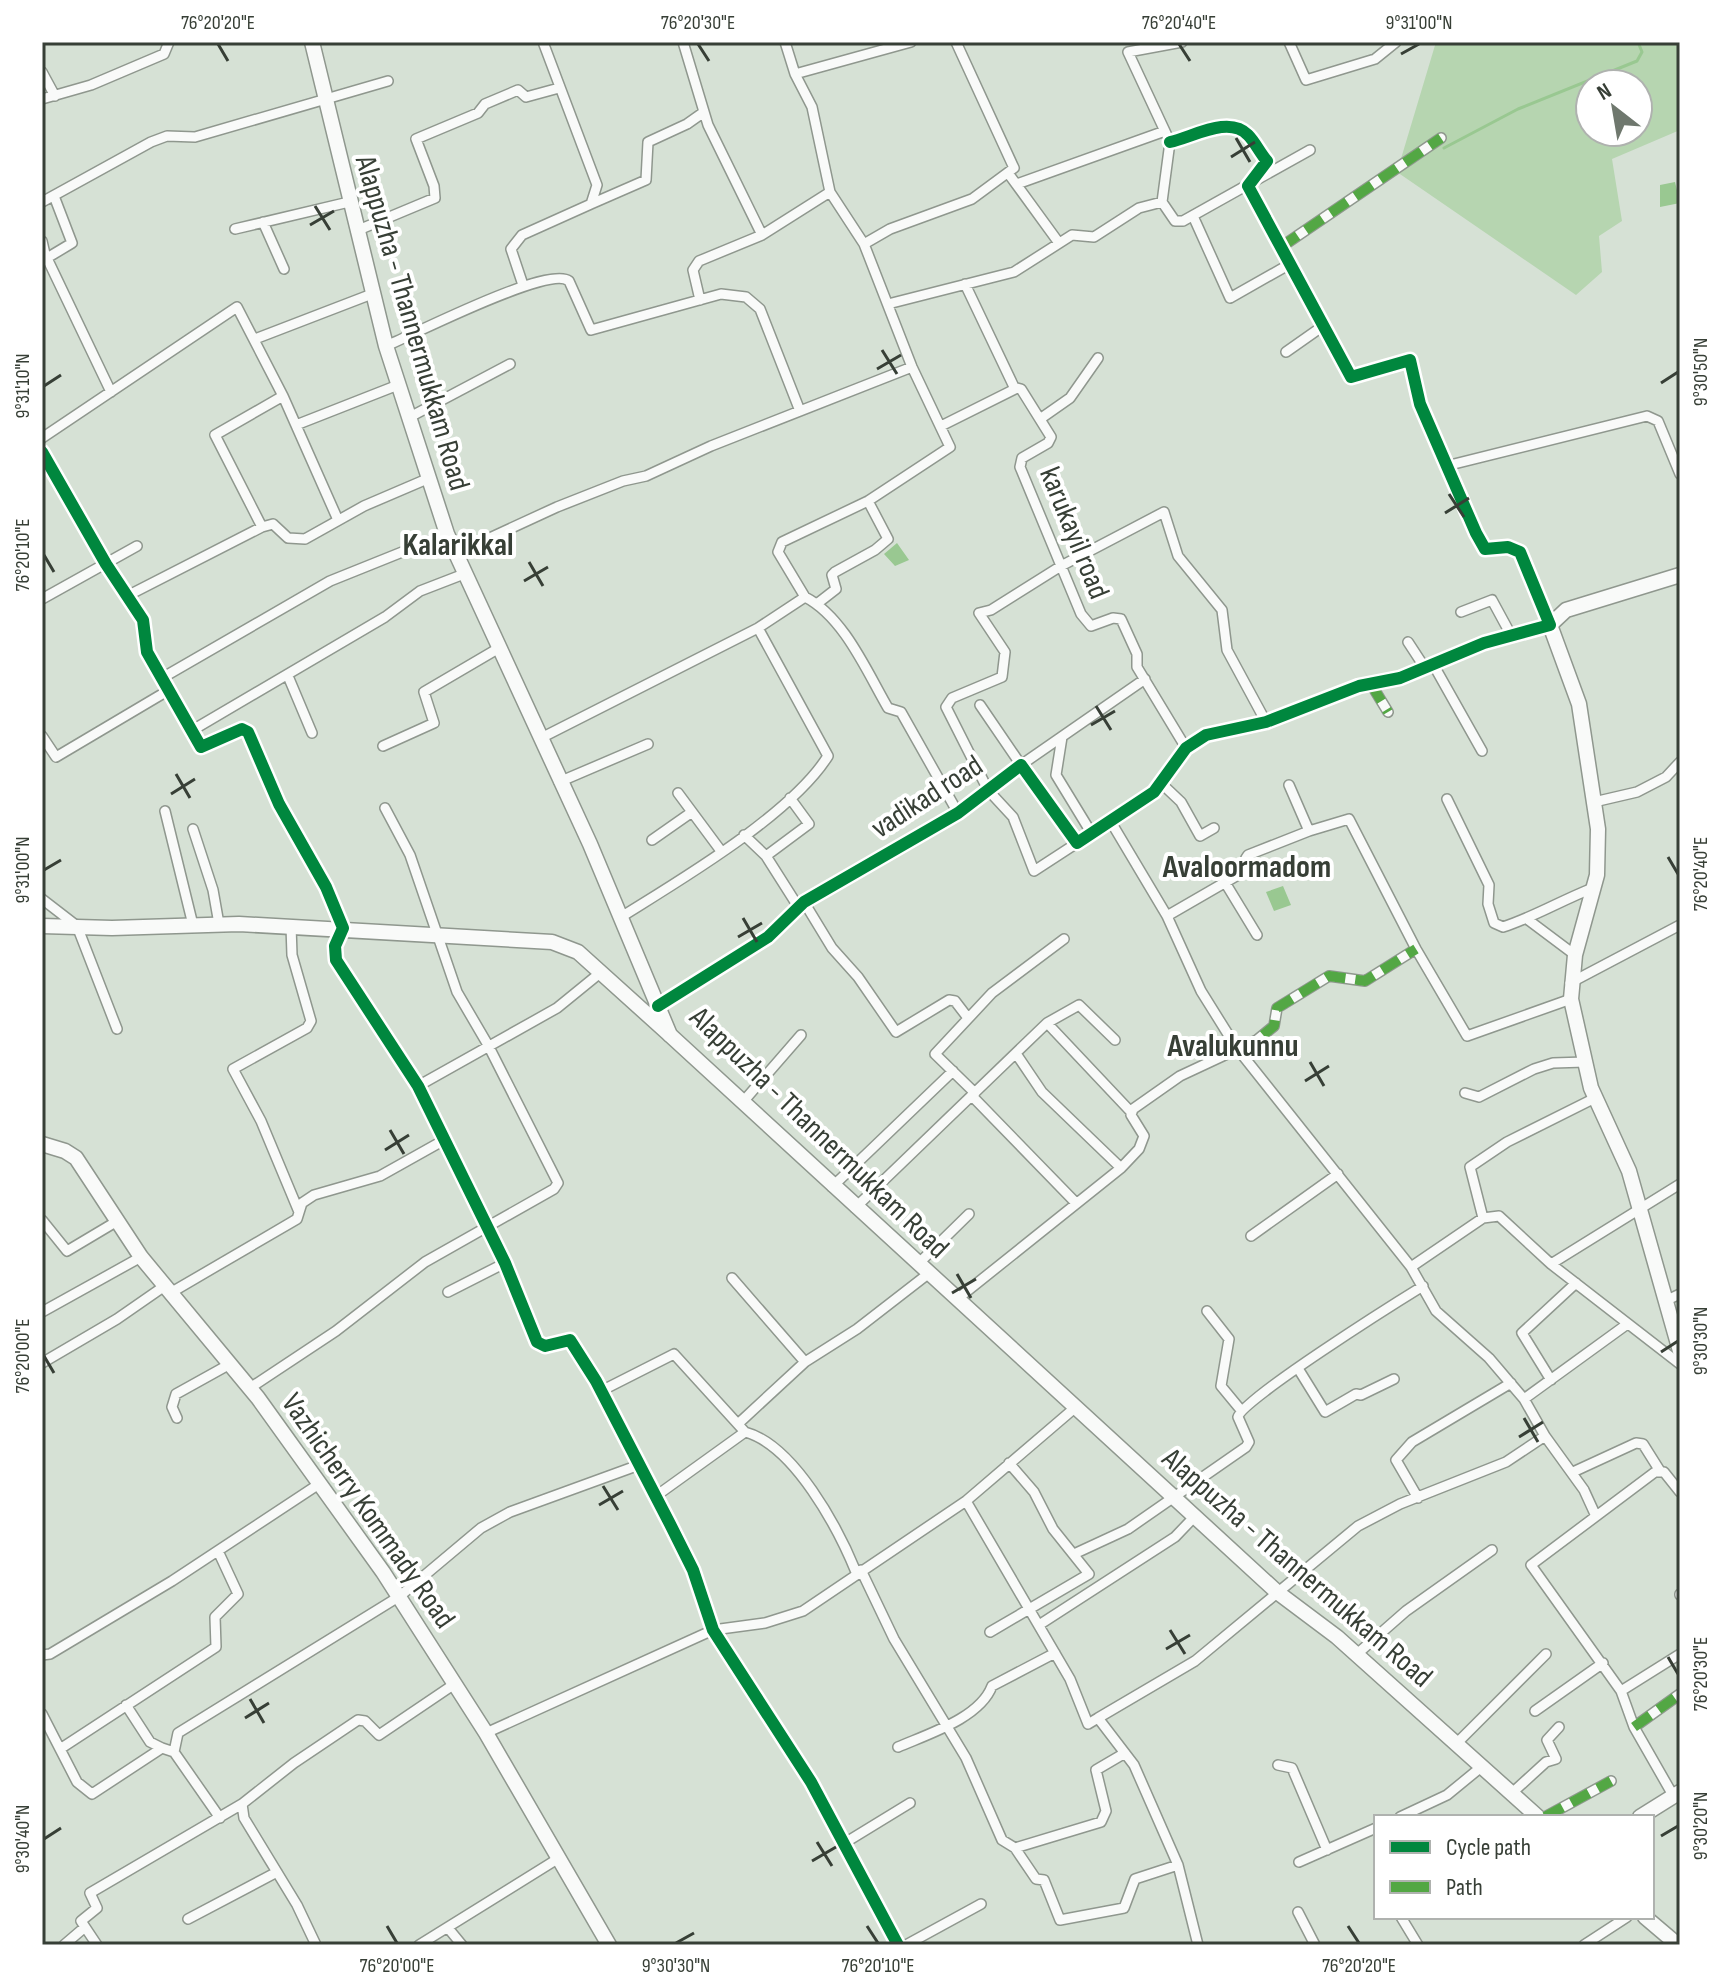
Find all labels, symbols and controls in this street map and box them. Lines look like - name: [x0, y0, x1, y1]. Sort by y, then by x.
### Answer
- text: 76°20'20"E: [181, 11, 255, 35]
- text: 76°20'30"E: [661, 11, 735, 35]
- text: 76°20'40"E: [1142, 11, 1216, 35]
- text: 9°31'00"N: [1386, 11, 1452, 35]
- north arrow: [1574, 68, 1654, 148]
- text: N: [1592, 78, 1616, 107]
- street label: Alappuzha - Thannermukkam Road: [347, 151, 477, 494]
- text: 9°30'50"N: [1689, 338, 1713, 406]
- text: 9°31'10"N: [11, 354, 35, 418]
- street label: karukayil road: [1031, 462, 1117, 604]
- text: 76°20'10"E: [11, 519, 35, 592]
- district label: Kalarikkal: [403, 526, 513, 565]
- street label: vadikad road: [864, 748, 990, 846]
- text: 9°31'00"N: [11, 837, 35, 903]
- text: 76°20'40"E: [1689, 837, 1713, 911]
- district label: Avaloormadom: [1162, 848, 1331, 887]
- street label: Alappuzha - Thannermukkam Road: [681, 999, 956, 1266]
- district label: Avalukunnu: [1167, 1027, 1298, 1066]
- text: 9°30'30"N: [1689, 1307, 1713, 1375]
- text: 76°20'00"E: [11, 1319, 35, 1393]
- street label: Vazhicherry Kommady Road: [273, 1387, 463, 1635]
- street label: Alappuzha - Thannermukkam Road: [1154, 1440, 1440, 1695]
- text: 76°20'30"E: [1689, 1637, 1713, 1711]
- text: 9°30'20"N: [1689, 1792, 1713, 1860]
- text: 9°30'40"N: [11, 1805, 35, 1873]
- legend: [1374, 1815, 1654, 1919]
- text: Cycle path: [1446, 1833, 1531, 1862]
- text: Path: [1446, 1873, 1483, 1902]
- text: 76°20'00"E: [360, 1954, 434, 1978]
- text: 9°30'30"N: [642, 1954, 710, 1978]
- text: 76°20'10"E: [842, 1954, 915, 1978]
- text: 76°20'20"E: [1322, 1954, 1396, 1978]

